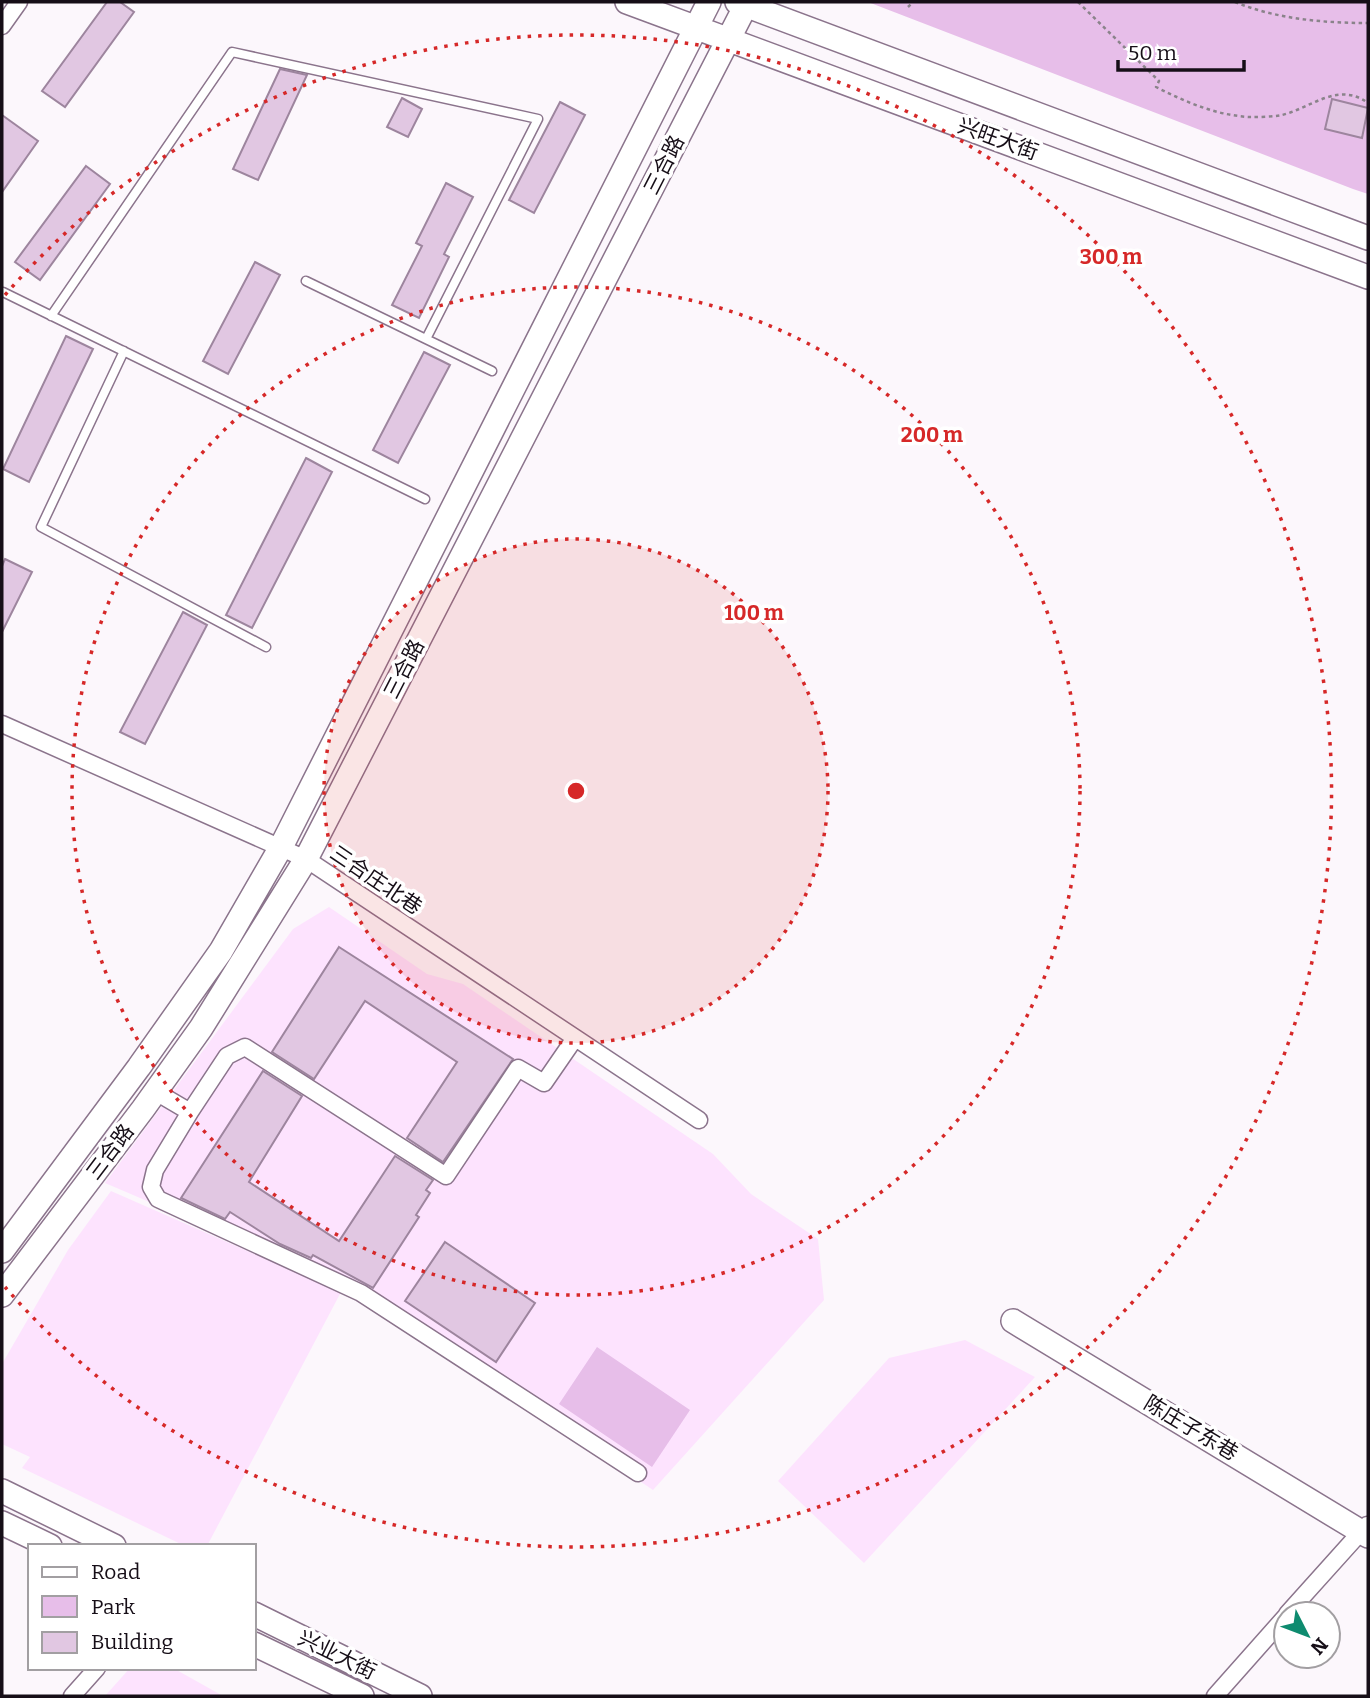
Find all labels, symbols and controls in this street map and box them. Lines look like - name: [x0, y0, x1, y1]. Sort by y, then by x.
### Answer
- scale bar: [1118, 28, 1244, 72]
- text: 50 m: [1128, 40, 1177, 66]
- street label: 兴旺大街: [954, 112, 1042, 166]
- street label: 三合路: [638, 131, 690, 199]
- text: 300 m: [1080, 244, 1142, 270]
- text: 200 m: [901, 422, 963, 448]
- text: 100 m: [724, 600, 784, 626]
- street label: 三合路: [378, 635, 430, 703]
- centre of rings: [564, 779, 588, 803]
- street label: 三合庄北巷: [325, 840, 427, 920]
- street label: 三合路: [81, 1119, 139, 1185]
- street label: 陈庄子东巷: [1139, 1390, 1243, 1466]
- legend: [28, 1544, 256, 1670]
- text: Road: [91, 1559, 140, 1585]
- text: Park: [91, 1594, 135, 1620]
- north arrow: [1272, 1600, 1342, 1670]
- street label: 兴业大街: [294, 1625, 380, 1685]
- text: Building: [91, 1629, 174, 1655]
- text: N: [1306, 1633, 1333, 1659]

